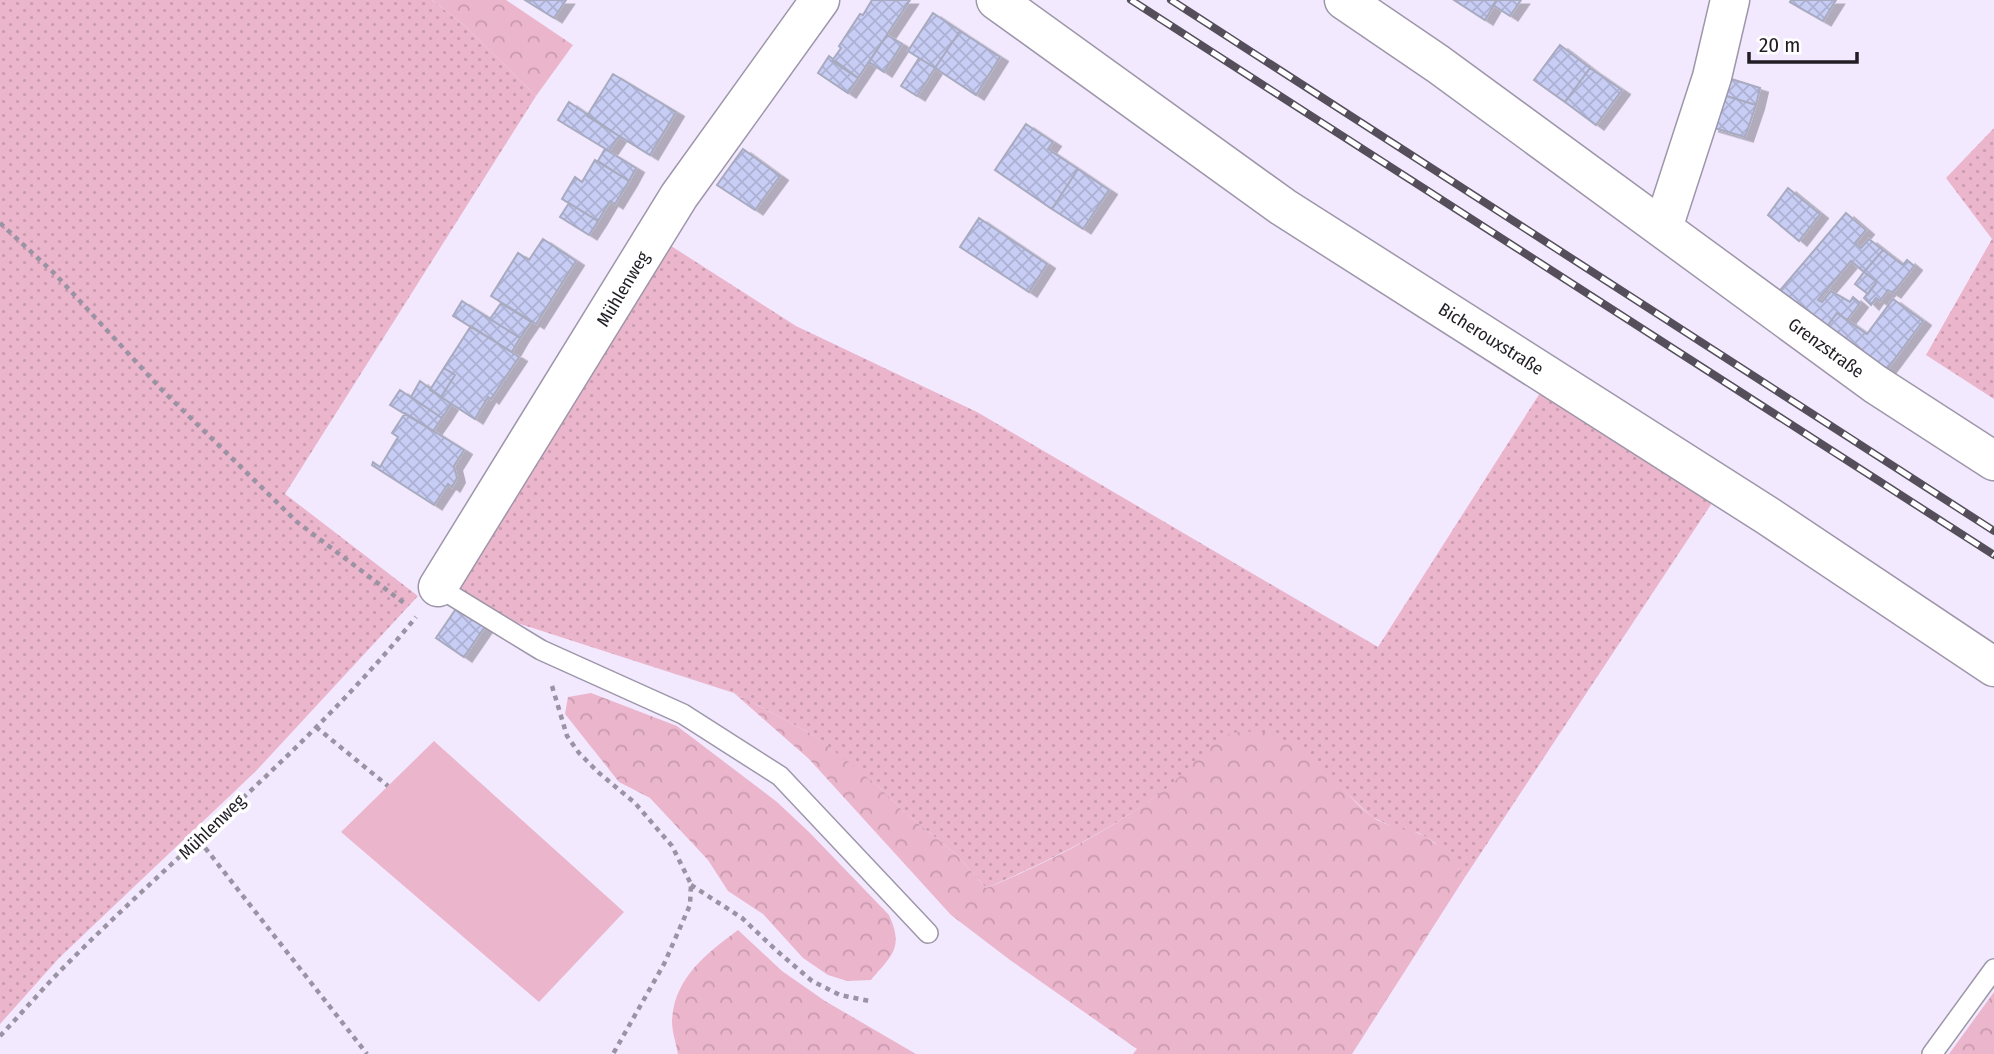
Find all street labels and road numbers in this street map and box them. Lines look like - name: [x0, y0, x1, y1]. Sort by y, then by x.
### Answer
- street label: Mühlenweg: [592, 247, 654, 331]
- street label: Bicherouxstraße: [1434, 298, 1548, 380]
- street label: Grenzstraße: [1784, 313, 1868, 383]
- street label: Mühlenweg: [174, 790, 250, 864]

